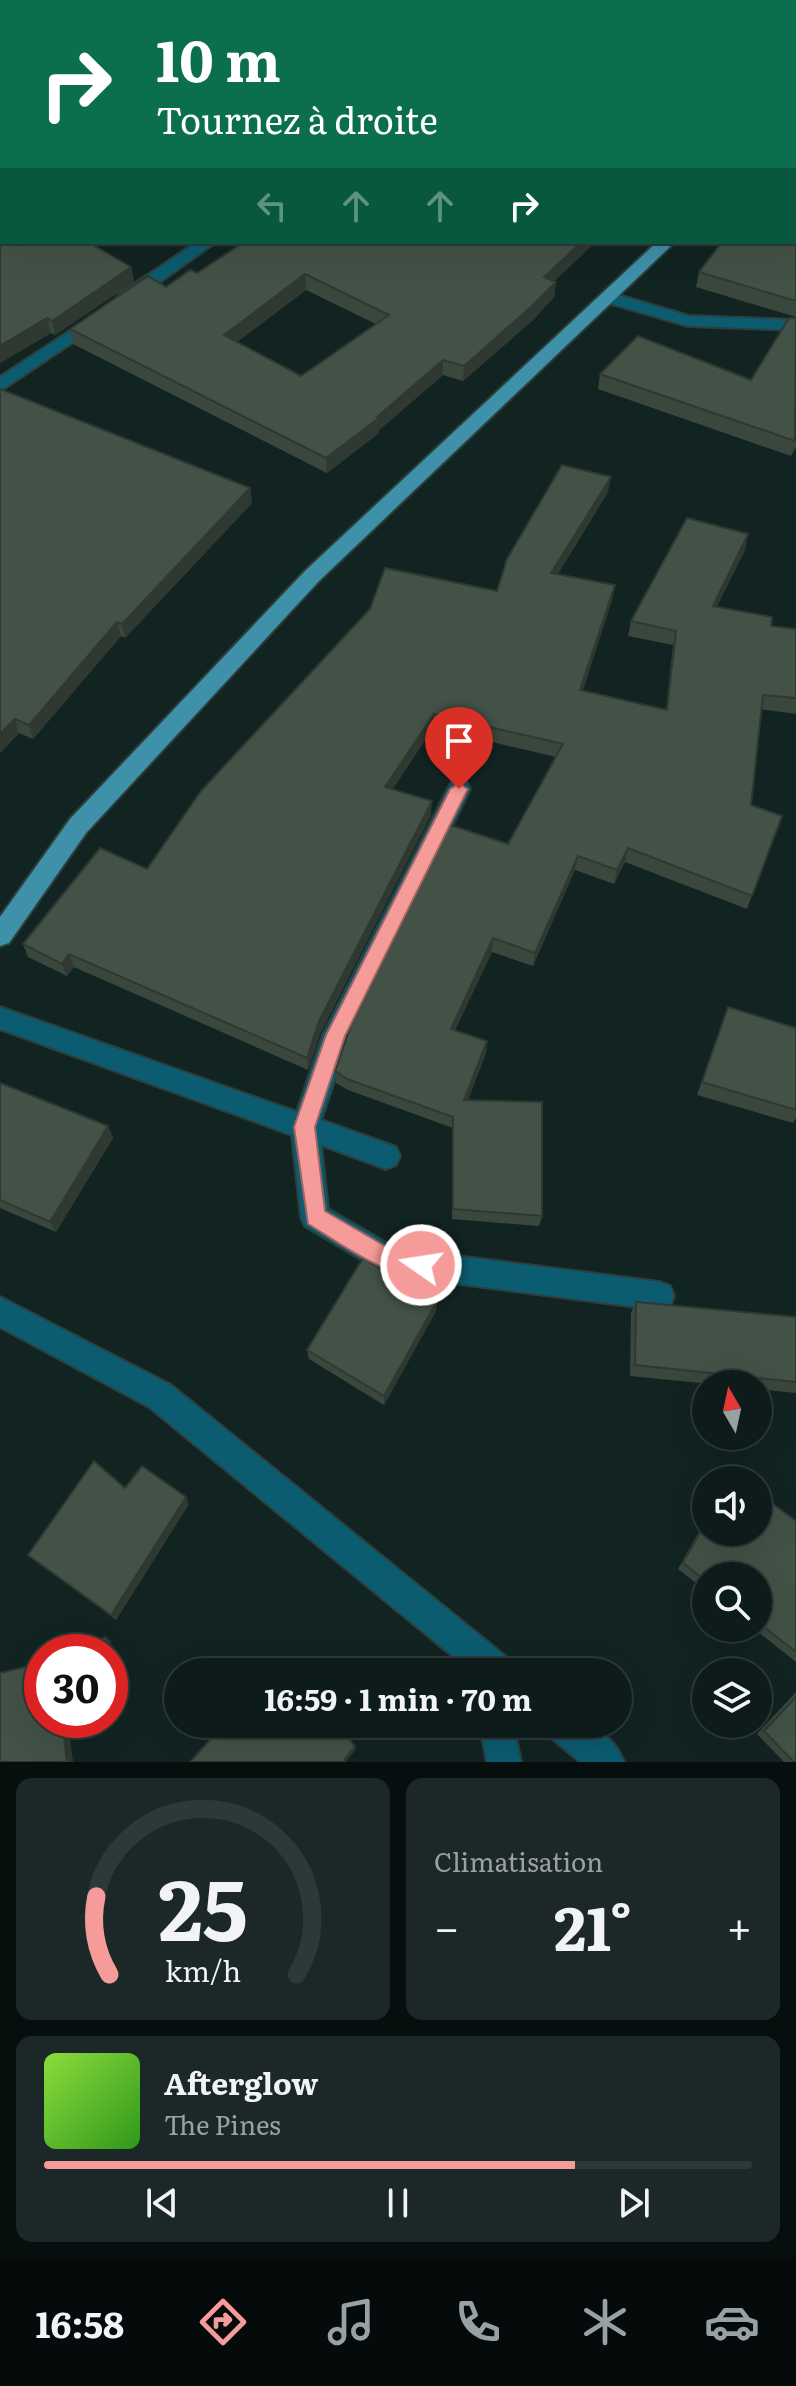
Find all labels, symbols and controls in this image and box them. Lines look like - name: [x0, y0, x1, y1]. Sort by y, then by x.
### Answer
- text: 10 m: [156, 16, 281, 99]
- icon: right: [24, 32, 128, 136]
- text: Tournez à droite: [156, 92, 438, 145]
- icon: left: [250, 184, 294, 228]
- icon: ahead: [334, 184, 378, 228]
- icon: ahead: [418, 184, 462, 228]
- icon: right: [502, 184, 546, 228]
- pin: [425, 707, 493, 789]
- icon: arrive: [437, 719, 481, 763]
- position arrow: [379, 1223, 463, 1307]
- north arrow: [692, 1370, 772, 1450]
- map controls: [692, 1370, 772, 1738]
- button: sound: [692, 1466, 772, 1546]
- button: search: [692, 1562, 772, 1642]
- speed limit sign: 30: [24, 1634, 128, 1738]
- button: layers: [692, 1658, 772, 1738]
- text: 16:59 · 1 min · 70 m: [264, 1676, 532, 1720]
- text: Climatisation: [434, 1841, 603, 1880]
- text: 25: [158, 1843, 248, 1967]
- text: 21°: [554, 1880, 632, 1969]
- text: −: [434, 1892, 460, 1958]
- text: +: [726, 1892, 752, 1958]
- text: km/h: [165, 1948, 241, 1991]
- text: Afterglow: [164, 2060, 318, 2104]
- text: The Pines: [164, 2104, 281, 2143]
- icon: previous: [140, 2181, 184, 2225]
- icon: pause: [376, 2181, 420, 2225]
- icon: next: [612, 2181, 656, 2225]
- icon: directions: [195, 2294, 251, 2350]
- icon: music: [323, 2294, 379, 2350]
- icon: phone: [450, 2294, 506, 2350]
- icon: climate: [577, 2294, 633, 2350]
- icon: car: [704, 2294, 760, 2350]
- text: 16:58: [36, 2296, 124, 2349]

